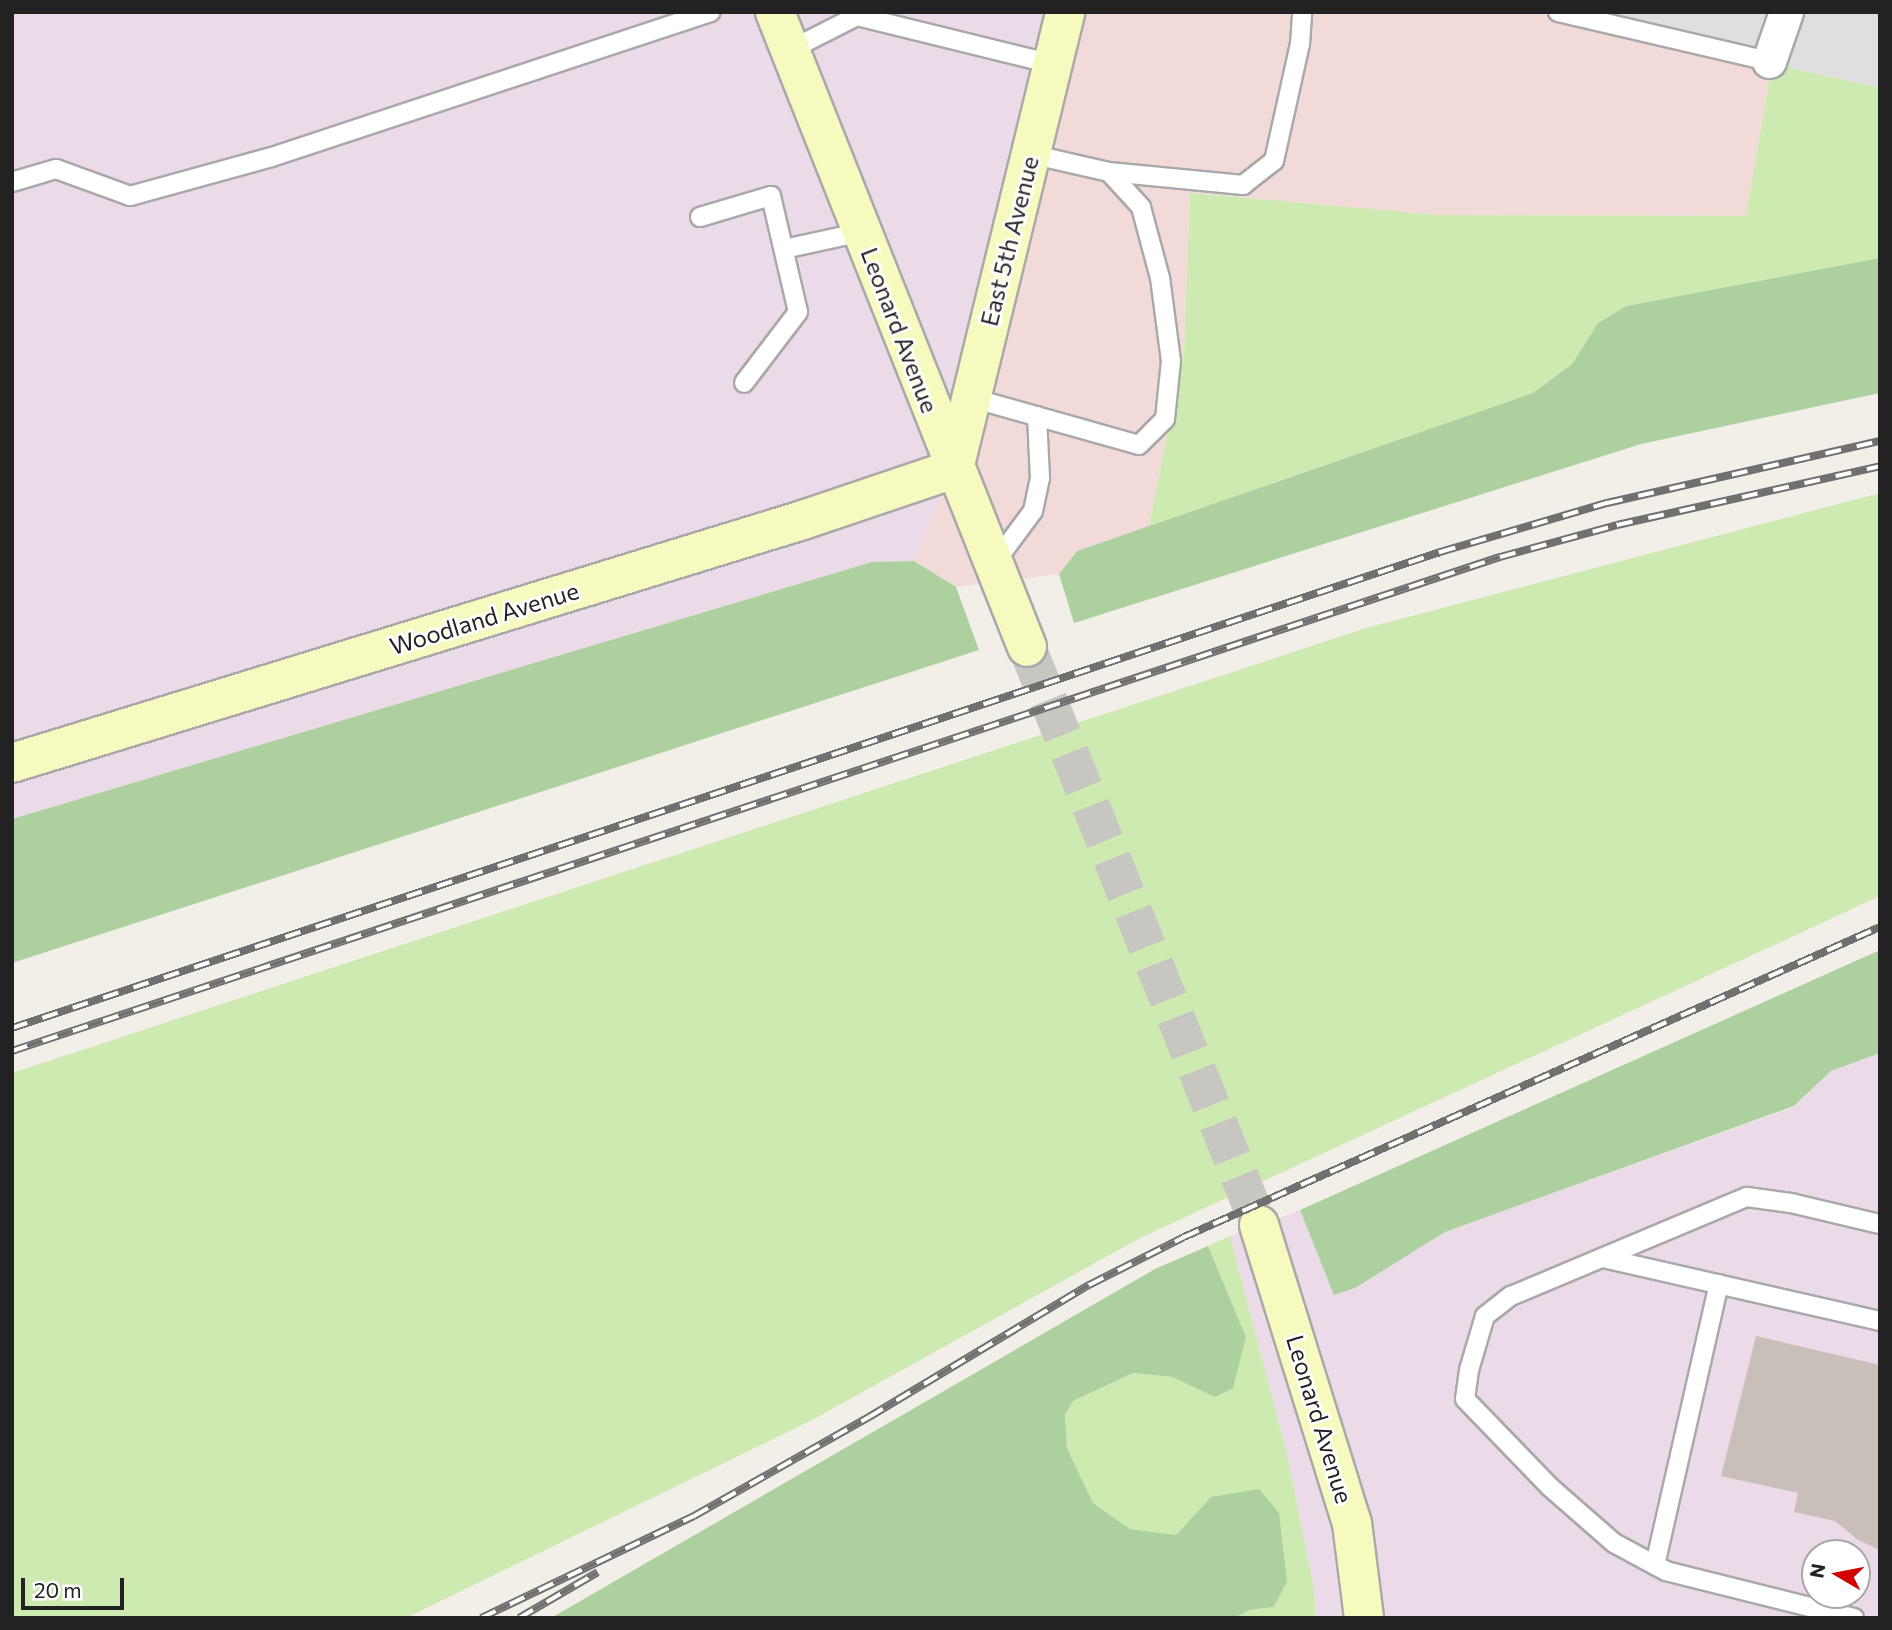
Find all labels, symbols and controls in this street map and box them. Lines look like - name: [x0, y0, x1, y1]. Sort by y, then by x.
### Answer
- street label: East 5th Avenue: [974, 153, 1044, 329]
- street label: Leonard Avenue: [855, 243, 945, 417]
- street label: Woodland Avenue: [386, 576, 582, 660]
- street label: Leonard Avenue: [1281, 1331, 1359, 1507]
- north arrow: [1801, 1539, 1871, 1609]
- text: N: [1804, 1562, 1829, 1580]
- scale bar: [24, 1564, 128, 1608]
- text: 20 m: [34, 1577, 82, 1602]

